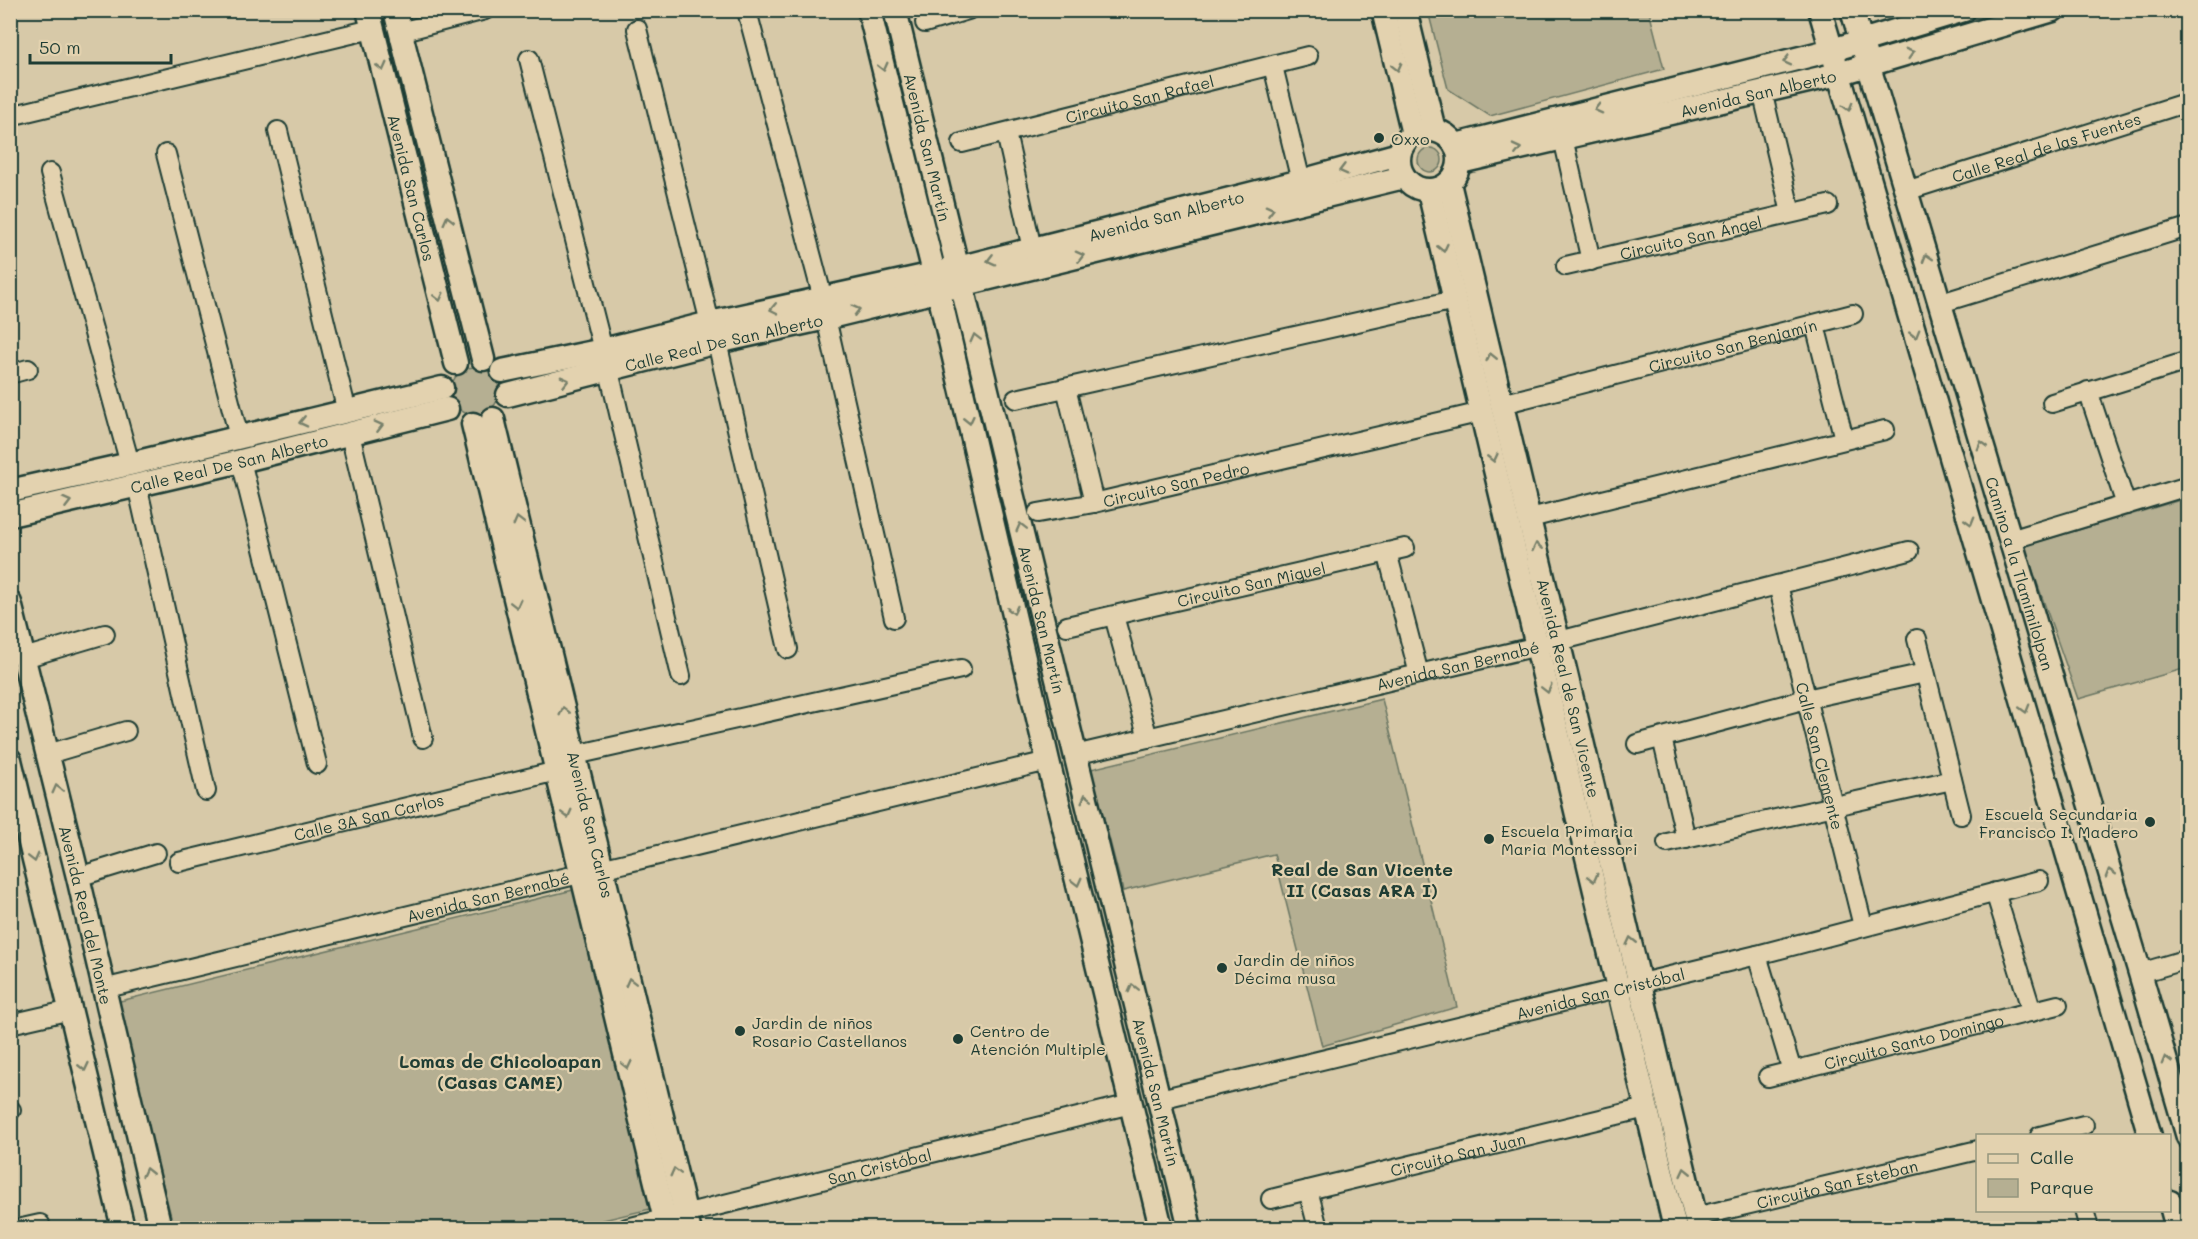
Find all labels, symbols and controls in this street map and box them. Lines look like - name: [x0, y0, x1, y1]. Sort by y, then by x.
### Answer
- scale bar: [30, 27, 171, 65]
- text: 50 m: [39, 35, 81, 59]
- one-way arrow: [1904, 48, 1915, 60]
- one-way arrow: [1782, 54, 1792, 67]
- one-way arrow: [374, 62, 387, 72]
- one-way arrow: [876, 62, 889, 72]
- one-way arrow: [1389, 62, 1402, 72]
- street label: Avenida San Alberto: [1678, 64, 1838, 121]
- street label: Circuito San Rafael: [1063, 70, 1216, 127]
- street label: Avenida San Martín: [900, 71, 956, 223]
- one-way arrow: [1841, 101, 1853, 112]
- one-way arrow: [1593, 102, 1603, 115]
- street label: Calle Real de las Fuentes: [1949, 107, 2143, 186]
- street label: Avenida San Carlos: [384, 112, 441, 263]
- place label: Oxxo: [1391, 128, 1429, 149]
- marker: Oxxo: [1372, 131, 1386, 145]
- one-way arrow: [1511, 143, 1521, 156]
- one-way arrow: [1338, 162, 1348, 175]
- street label: Avenida San Alberto: [1086, 185, 1246, 245]
- one-way arrow: [1264, 205, 1274, 218]
- street label: Circuito San Ángel: [1618, 210, 1764, 264]
- one-way arrow: [442, 216, 455, 226]
- one-way arrow: [1435, 243, 1448, 253]
- one-way arrow: [1075, 251, 1085, 264]
- one-way arrow: [987, 252, 997, 265]
- one-way arrow: [1922, 253, 1934, 264]
- one-way arrow: [432, 292, 445, 302]
- one-way arrow: [770, 302, 780, 315]
- one-way arrow: [850, 305, 861, 317]
- street label: Calle Real De San Alberto: [622, 309, 824, 376]
- street label: Circuito San Benjamín: [1646, 313, 1819, 377]
- one-way arrow: [1908, 328, 1920, 339]
- one-way arrow: [969, 333, 982, 343]
- one-way arrow: [1486, 353, 1499, 363]
- one-way arrow: [560, 376, 570, 389]
- one-way arrow: [299, 414, 309, 427]
- one-way arrow: [961, 415, 974, 425]
- one-way arrow: [374, 421, 384, 434]
- street label: Calle Real De San Alberto: [128, 429, 330, 497]
- one-way arrow: [1977, 440, 1989, 451]
- one-way arrow: [1485, 453, 1498, 463]
- street label: Circuito San Pedro: [1101, 456, 1251, 511]
- street label: Camino a la Tlamimilolpan: [1982, 474, 2059, 673]
- one-way arrow: [62, 496, 72, 509]
- one-way arrow: [1963, 515, 1975, 526]
- one-way arrow: [513, 517, 526, 527]
- one-way arrow: [1015, 522, 1028, 532]
- one-way arrow: [1531, 542, 1544, 552]
- street label: Avenida San Martín: [1015, 543, 1071, 696]
- street label: Circuito San Miguel: [1175, 556, 1327, 611]
- street label: Avenida Real de San Vicente: [1533, 576, 1606, 800]
- one-way arrow: [509, 599, 522, 609]
- one-way arrow: [1005, 605, 1018, 615]
- street label: Avenida San Bernabé: [1374, 636, 1541, 694]
- street label: Calle San Clemente: [1792, 680, 1849, 832]
- one-way arrow: [1540, 683, 1553, 693]
- one-way arrow: [2018, 703, 2030, 713]
- one-way arrow: [558, 706, 571, 716]
- street label: Avenida San Carlos: [563, 749, 619, 900]
- one-way arrow: [51, 784, 64, 794]
- street label: Calle 3A San Carlos: [291, 788, 446, 845]
- one-way arrow: [1081, 794, 1094, 804]
- place label: Escuela Secundaria Francisco I. Madero: [1979, 803, 2138, 842]
- one-way arrow: [560, 809, 573, 819]
- marker: Escuela Secundaria Francisco I. Madero: [2143, 815, 2157, 829]
- place label: Escuela Primaria Maria Montessori: [1501, 820, 1638, 859]
- street label: Avenida Real del Monte: [55, 823, 118, 1006]
- marker: Escuela Primaria Maria Montessori: [1482, 832, 1496, 846]
- one-way arrow: [27, 853, 40, 863]
- district label: Real de San Vicente II (Casas ARA I): [1271, 857, 1453, 902]
- street label: Avenida San Bernabé: [404, 866, 571, 926]
- one-way arrow: [2105, 868, 2117, 879]
- one-way arrow: [1585, 873, 1598, 883]
- one-way arrow: [1069, 876, 1082, 886]
- one-way arrow: [1625, 936, 1638, 946]
- place label: Jardin de niños Décima musa: [1234, 949, 1355, 988]
- marker: Jardin de niños Décima musa: [1215, 961, 1229, 975]
- street label: Avenida San Cristóbal: [1514, 962, 1687, 1023]
- one-way arrow: [624, 977, 637, 987]
- one-way arrow: [1127, 983, 1140, 993]
- street label: Circuito Santo Domingo: [1822, 1008, 2006, 1073]
- place label: Jardin de niños Rosario Castellanos: [752, 1012, 907, 1051]
- street label: Avenida San Martín: [1129, 1016, 1185, 1168]
- place label: Centro de Atención Multiple: [970, 1020, 1106, 1059]
- marker: Jardin de niños Rosario Castellanos: [733, 1024, 747, 1038]
- marker: Centro de Atención Multiple: [951, 1032, 965, 1046]
- district label: Lomas de Chicoloapan (Casas CAME): [399, 1049, 601, 1094]
- one-way arrow: [2160, 1055, 2173, 1065]
- one-way arrow: [620, 1059, 633, 1069]
- one-way arrow: [77, 1062, 90, 1072]
- street label: Circuito San Juan: [1388, 1127, 1527, 1180]
- legend: [1976, 1134, 2171, 1212]
- street label: San Cristóbal: [826, 1143, 933, 1189]
- text: Calle: [2030, 1145, 2074, 1169]
- street label: Circuito San Esteban: [1754, 1154, 1920, 1213]
- one-way arrow: [141, 1167, 154, 1177]
- one-way arrow: [670, 1167, 683, 1177]
- one-way arrow: [1679, 1167, 1692, 1177]
- text: Parque: [2030, 1175, 2094, 1199]

